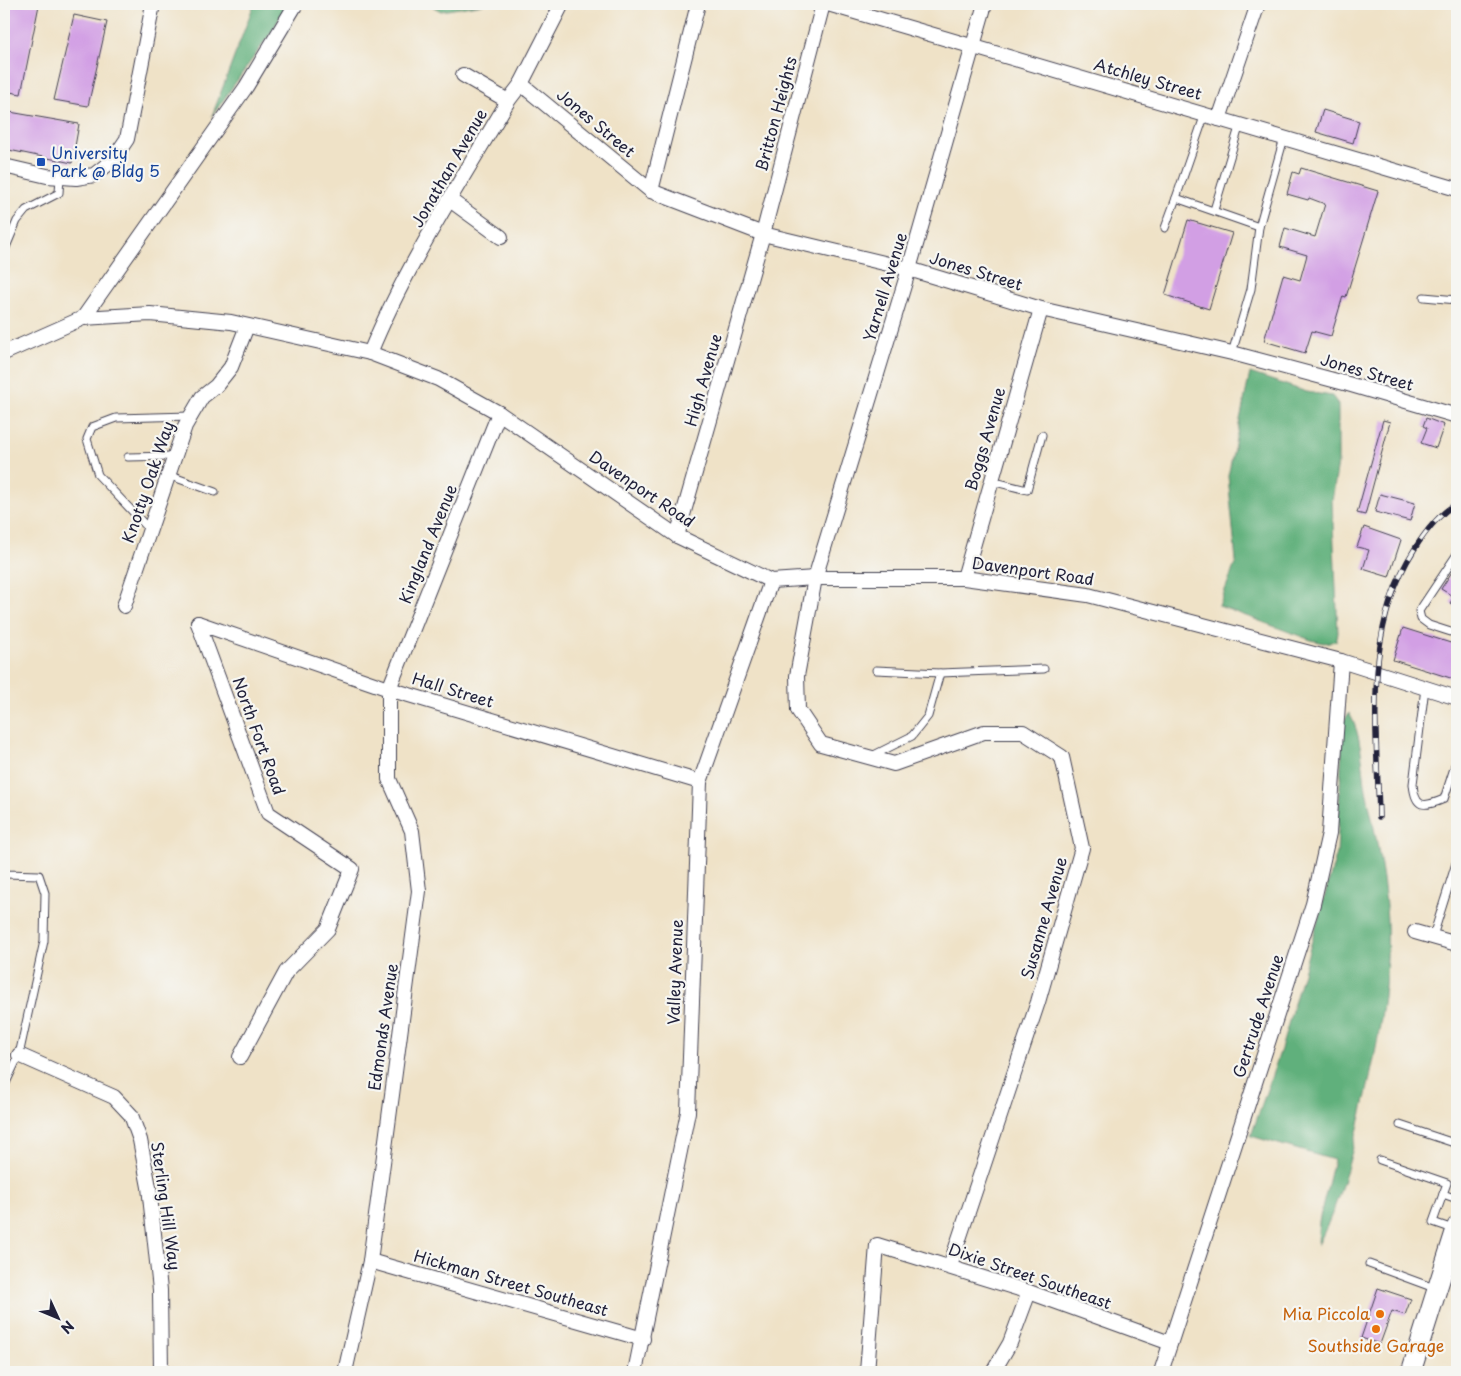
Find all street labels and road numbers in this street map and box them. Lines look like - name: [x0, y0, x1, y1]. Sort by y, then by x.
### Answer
- street label: Atchley Street: [1091, 51, 1206, 105]
- street label: Britton Heights: [748, 54, 802, 174]
- street label: Jones Street: [552, 82, 642, 163]
- street label: Jonathan Avenue: [404, 104, 492, 231]
- street label: Yarnell Avenue: [856, 229, 912, 344]
- street label: Jones Street: [927, 245, 1026, 296]
- street label: High Avenue: [677, 331, 727, 429]
- street label: Jones Street: [1318, 346, 1417, 396]
- street label: Boggs Avenue: [958, 384, 1010, 493]
- street label: Knotty Oak Way: [115, 417, 179, 546]
- street label: Davenport Road: [585, 444, 700, 532]
- street label: Kingland Avenue: [392, 480, 462, 607]
- street label: Davenport Road: [971, 550, 1096, 590]
- street label: Hall Street: [410, 665, 497, 713]
- street label: North Fort Road: [227, 673, 292, 798]
- street label: Susanne Avenue: [1014, 854, 1072, 982]
- street label: Valley Avenue: [660, 919, 688, 1025]
- street label: Gertrude Avenue: [1226, 950, 1288, 1081]
- street label: Edmonds Avenue: [361, 961, 403, 1092]
- street label: Sterling Hill Way: [146, 1140, 188, 1272]
- street label: Dixie Street Southeast: [946, 1236, 1115, 1314]
- street label: Hickman Street Southeast: [411, 1243, 611, 1321]

